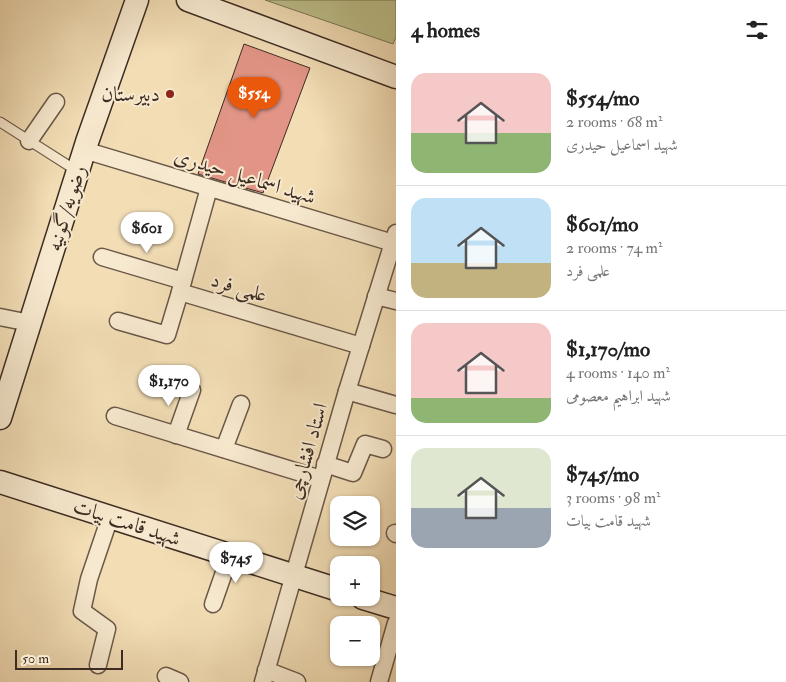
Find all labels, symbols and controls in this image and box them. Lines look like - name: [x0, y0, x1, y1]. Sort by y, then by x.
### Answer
- icon: filters: [743, 16, 771, 44]
- text: 4 homes: [411, 17, 480, 44]
- pin: $554: [224, 76, 284, 119]
- place label: دبیرستان: [101, 81, 160, 108]
- text: $554: [238, 83, 270, 103]
- text: $554/mo: [566, 85, 639, 112]
- marker: دبیرستان: [164, 88, 176, 100]
- icon: home: [451, 93, 511, 153]
- text: 2 rooms · 68 m²: [566, 112, 662, 132]
- text: شهید اسماعیل حیدری: [566, 135, 678, 155]
- street label: شهید اسماعیل حیدری: [171, 142, 319, 212]
- street label: رضویه/گونیه: [41, 162, 92, 254]
- text: $601/mo: [566, 211, 638, 238]
- pin: $601: [117, 212, 177, 254]
- text: $601: [132, 218, 162, 238]
- icon: home: [451, 218, 511, 278]
- text: 2 rooms · 74 m²: [566, 238, 662, 258]
- text: علمی فرد: [566, 261, 610, 281]
- street label: علمی فرد: [207, 266, 270, 309]
- text: $1,170/mo: [566, 336, 650, 363]
- icon: home: [451, 343, 511, 403]
- text: 4 rooms · 140 m²: [566, 363, 670, 383]
- pin: $1,170: [128, 364, 210, 407]
- text: $1,170: [149, 371, 189, 391]
- text: شهید ابراهیم معصومی: [566, 386, 671, 406]
- street label: استاد افشارچی: [281, 400, 334, 502]
- text: $745/mo: [566, 461, 639, 488]
- icon: home: [451, 468, 511, 528]
- text: 3 rooms · 98 m²: [566, 488, 661, 508]
- street label: شهید قامت بیات: [70, 492, 184, 553]
- map controls: [330, 496, 380, 666]
- button: layers: [330, 496, 380, 546]
- text: شهید قامت بیات: [566, 511, 651, 531]
- pin: $745: [206, 542, 266, 584]
- text: $745: [220, 548, 252, 568]
- button: +: [330, 556, 380, 606]
- button: −: [330, 616, 380, 666]
- scale bar: [15, 647, 122, 670]
- text: 50 m: [22, 650, 49, 667]

